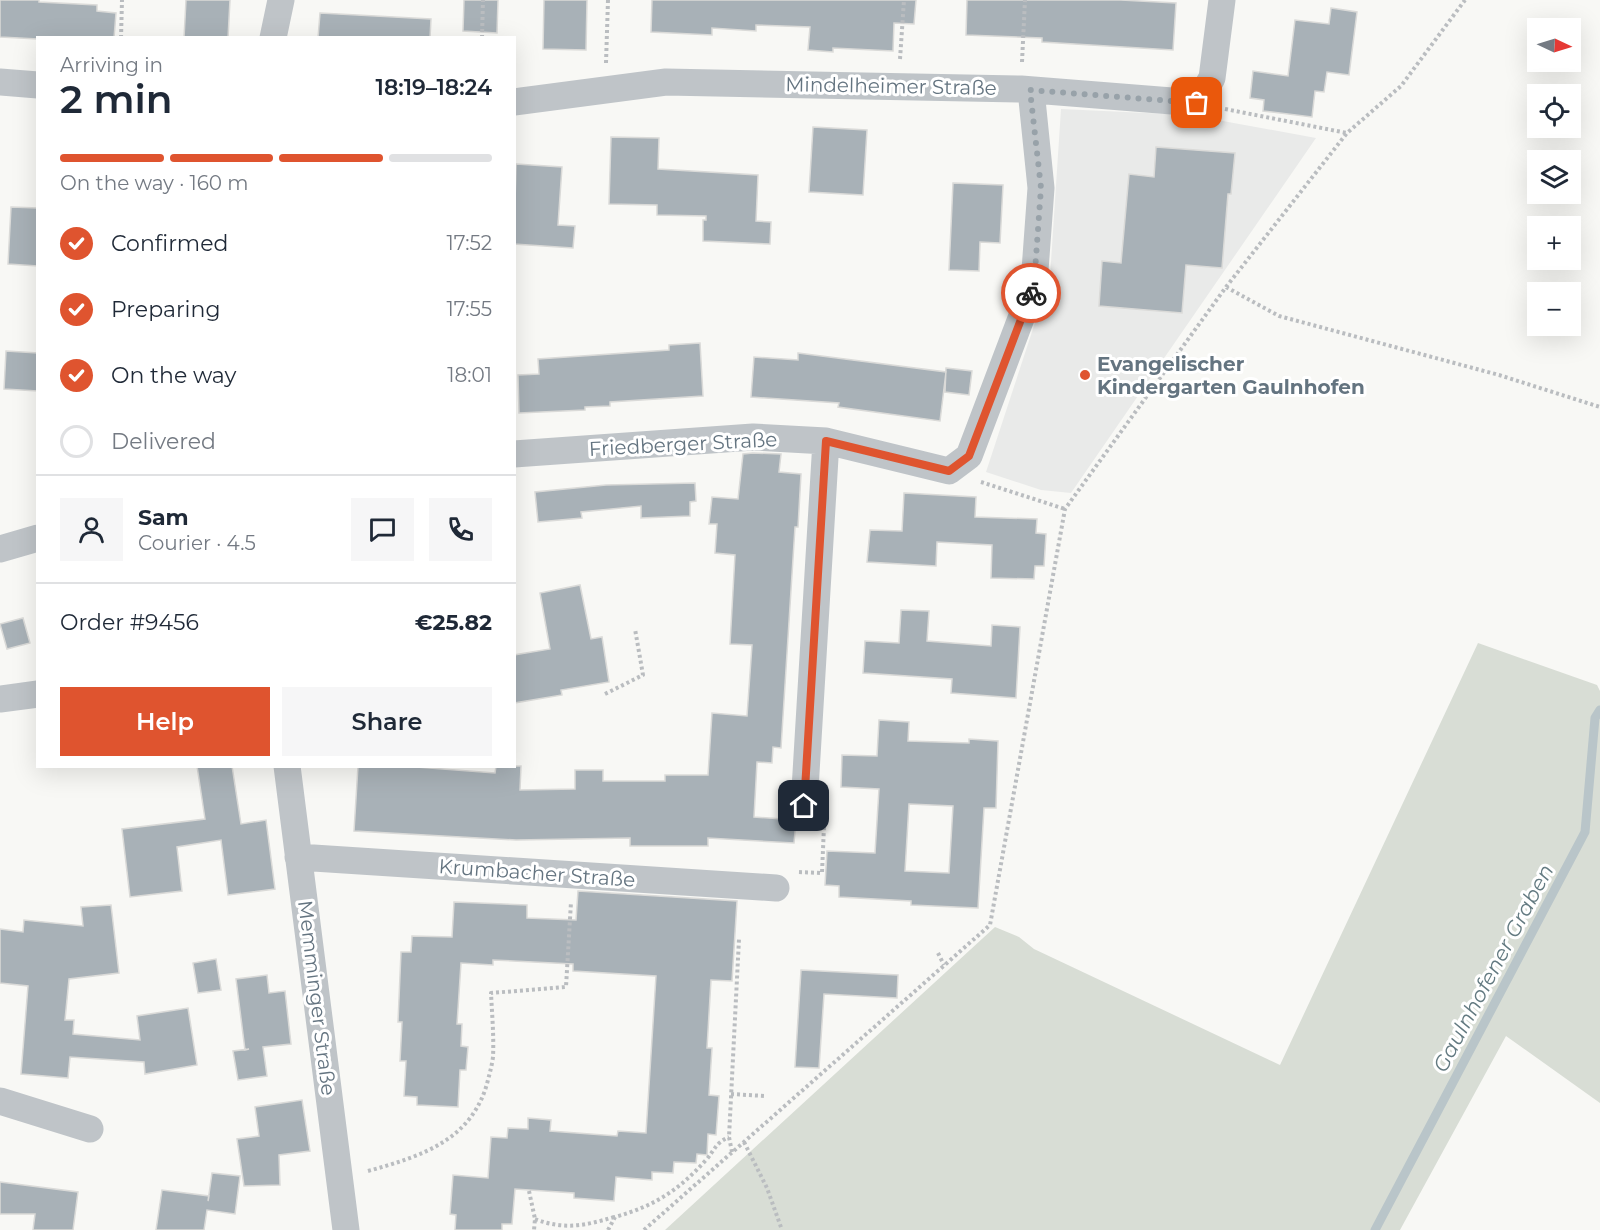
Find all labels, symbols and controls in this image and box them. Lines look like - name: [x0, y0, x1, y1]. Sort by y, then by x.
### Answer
- north arrow: [1527, 18, 1581, 72]
- map controls: [1527, 18, 1581, 336]
- text: Arriving in: [60, 53, 163, 77]
- street label: Mindelheimer Straße: [785, 72, 997, 100]
- text: 18:19–18:24: [376, 74, 492, 101]
- text: 2 min: [60, 75, 173, 123]
- pin: [1171, 77, 1222, 128]
- button: locate: [1527, 84, 1581, 138]
- icon: bag: [1180, 86, 1213, 119]
- button: layers: [1527, 150, 1581, 204]
- text: On the way · 160 m: [60, 171, 249, 195]
- button: +: [1527, 216, 1581, 270]
- icon: check: [60, 227, 93, 260]
- text: Confirmed: [111, 230, 228, 257]
- text: 17:52: [447, 231, 492, 255]
- courier: [1001, 263, 1061, 323]
- icon: bike: [1015, 277, 1048, 310]
- button: −: [1527, 282, 1581, 336]
- icon: check: [60, 293, 93, 326]
- text: Preparing: [111, 296, 220, 323]
- text: 17:55: [447, 297, 492, 321]
- place label: Evangelischer Kindergarten Gaulnhofen: [1097, 352, 1365, 399]
- icon: check: [60, 359, 93, 392]
- text: On the way: [111, 362, 236, 389]
- text: 18:01: [447, 363, 492, 387]
- marker: Evangelischer Kindergarten Gaulnhofen: [1078, 368, 1092, 382]
- street label: Friedberger Straße: [588, 427, 778, 461]
- text: Delivered: [111, 428, 216, 455]
- button: person: [60, 498, 123, 561]
- button: chat: [351, 498, 414, 561]
- button: phone: [429, 498, 492, 561]
- text: Sam: [138, 504, 189, 531]
- text: Courier · 4.5: [138, 531, 256, 555]
- text: Order #9456: [60, 609, 199, 636]
- text: €25.82: [415, 609, 492, 636]
- button: Help: [60, 687, 270, 756]
- button: Share: [282, 687, 492, 756]
- pin: [778, 780, 829, 831]
- icon: home: [787, 789, 820, 822]
- street label: Krumbacher Straße: [438, 854, 636, 892]
- water label: Gaulnhofener Graben: [1428, 860, 1558, 1076]
- street label: Memminger Straße: [293, 899, 341, 1097]

